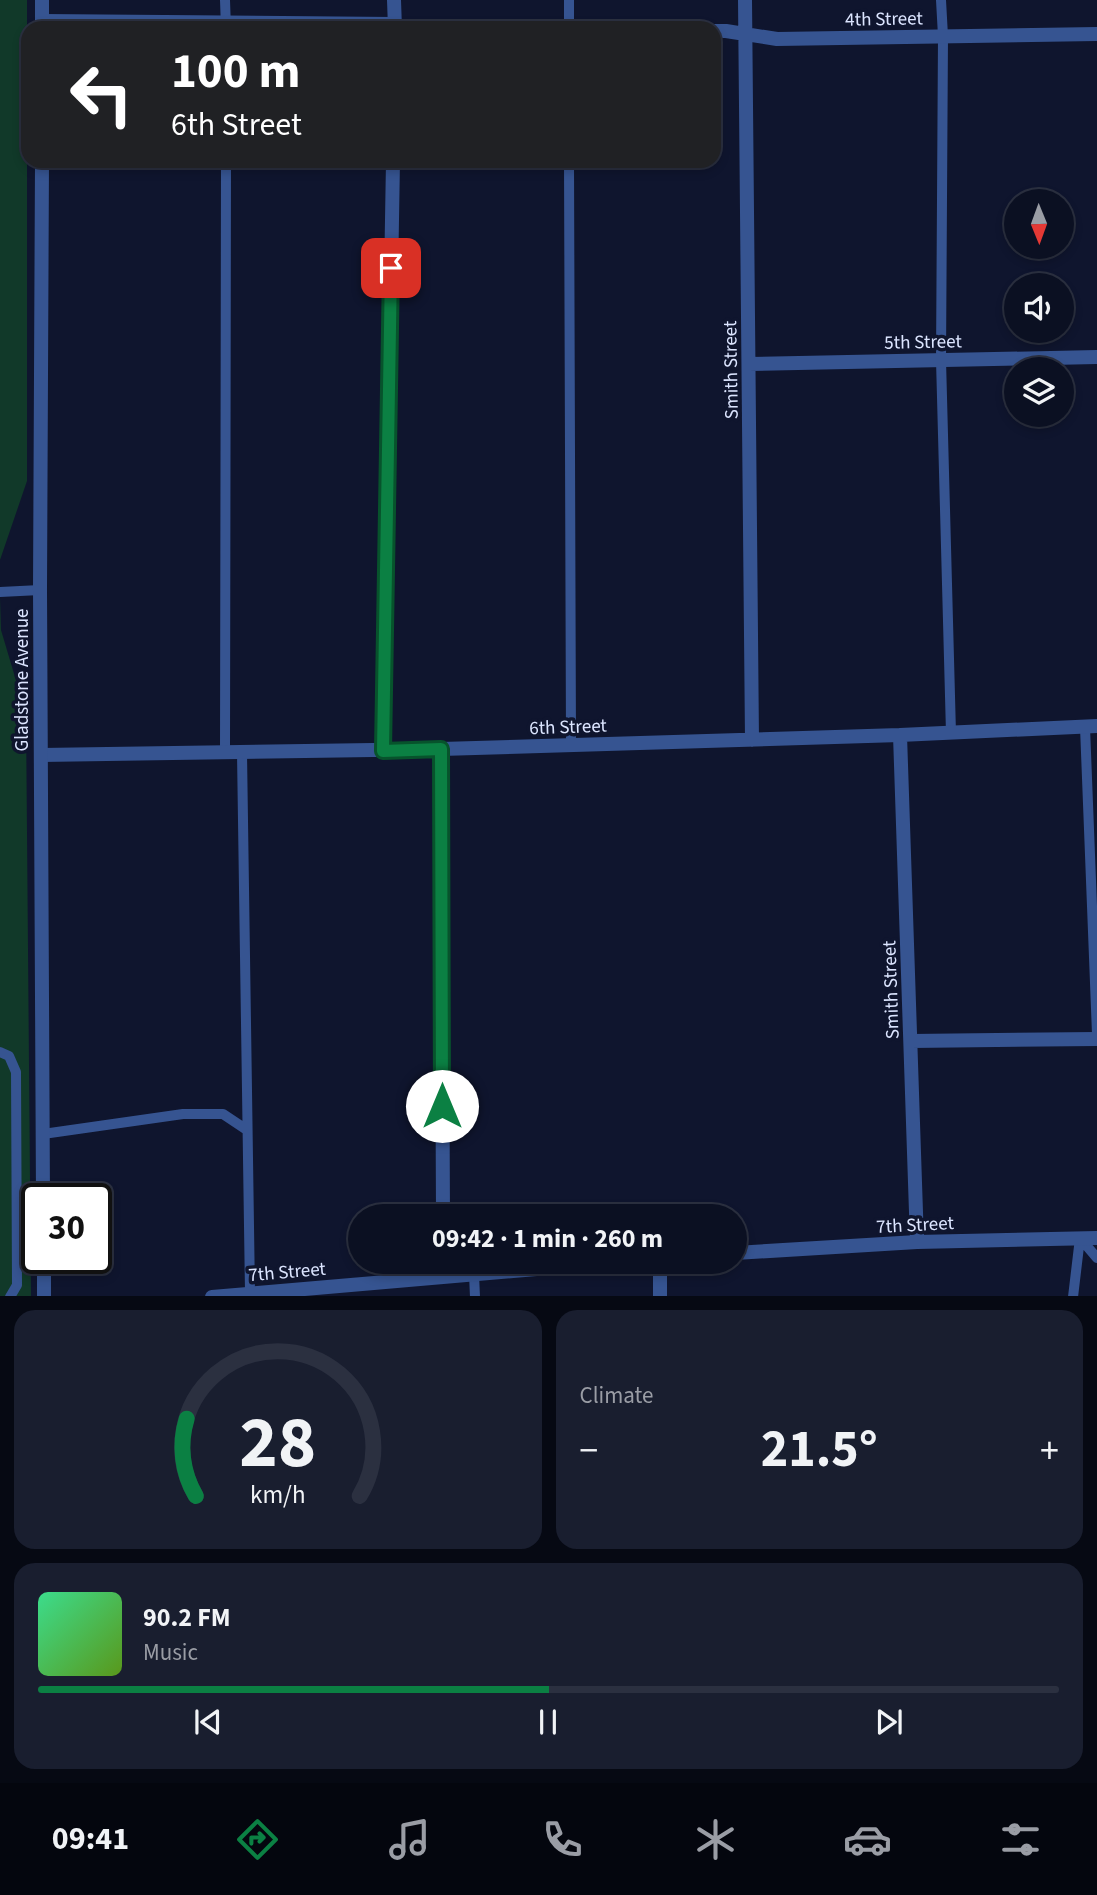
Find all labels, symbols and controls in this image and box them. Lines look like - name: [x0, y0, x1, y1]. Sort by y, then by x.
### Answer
- street label: 4th Street: [845, 5, 924, 34]
- text: 100 m: [171, 37, 300, 107]
- icon: left: [56, 49, 147, 140]
- text: 6th Street: [171, 102, 302, 148]
- north arrow: [1004, 189, 1074, 259]
- map controls: [1004, 189, 1074, 427]
- pin: [361, 238, 421, 298]
- icon: arrive: [372, 249, 410, 287]
- button: sound: [1004, 273, 1074, 343]
- street label: Smith Street: [717, 320, 746, 420]
- street label: 5th Street: [884, 328, 963, 357]
- button: layers: [1004, 357, 1074, 427]
- street label: Gladstone Avenue: [9, 609, 36, 751]
- street label: 6th Street: [529, 713, 608, 742]
- street label: Smith Street: [876, 940, 907, 1040]
- position arrow: [405, 1069, 479, 1143]
- speed limit sign: 30: [21, 1183, 112, 1274]
- street label: 7th Street: [876, 1210, 955, 1241]
- text: 09:42 · 1 min · 260 m: [432, 1220, 663, 1257]
- street label: 7th Street: [247, 1256, 328, 1289]
- text: Climate: [580, 1379, 653, 1412]
- text: 28: [239, 1391, 316, 1495]
- text: 21.5°: [761, 1413, 878, 1487]
- text: −: [580, 1424, 598, 1478]
- text: +: [1040, 1424, 1059, 1478]
- text: km/h: [250, 1476, 306, 1512]
- text: 90.2 FM: [143, 1599, 231, 1636]
- text: Music: [143, 1636, 198, 1669]
- icon: previous: [189, 1703, 227, 1741]
- icon: pause: [529, 1703, 567, 1741]
- icon: next: [870, 1703, 908, 1741]
- icon: directions: [233, 1815, 282, 1864]
- icon: music: [385, 1815, 434, 1864]
- icon: phone: [538, 1815, 587, 1864]
- icon: climate: [691, 1815, 740, 1864]
- icon: car: [843, 1815, 892, 1864]
- icon: filters: [996, 1815, 1045, 1864]
- text: 09:41: [52, 1816, 129, 1862]

